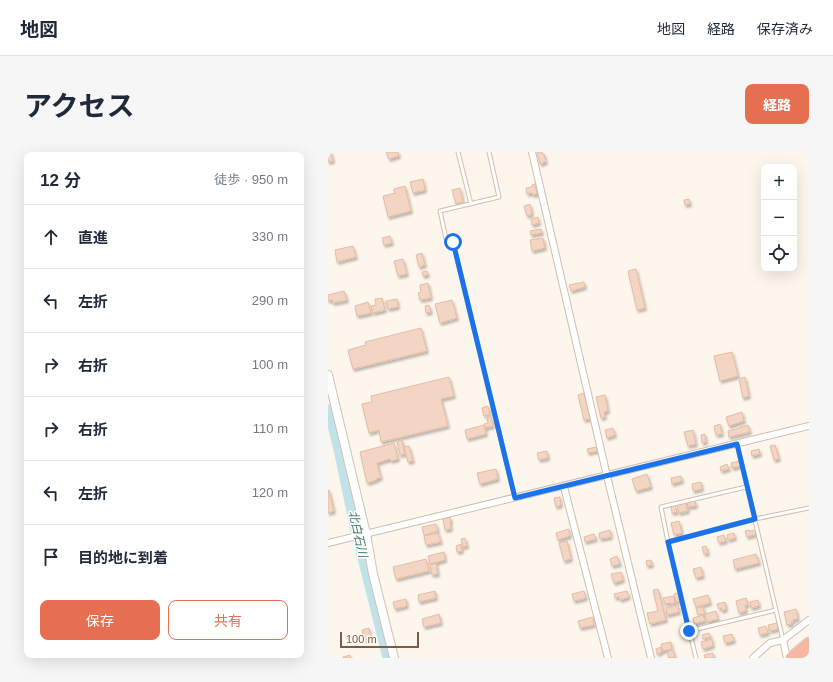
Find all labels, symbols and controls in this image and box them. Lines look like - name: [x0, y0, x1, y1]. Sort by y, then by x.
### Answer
- text: 地図: [20, 19, 58, 40]
- text: 地図: [657, 21, 685, 37]
- text: 経路: [707, 21, 735, 37]
- text: 保存済み: [757, 21, 813, 37]
- button: 経路: [745, 84, 809, 124]
- text: アクセス: [24, 91, 135, 122]
- map controls: [761, 164, 797, 272]
- button: +: [761, 164, 797, 200]
- text: 12 分: [40, 171, 81, 190]
- text: 徒歩 · 950 m: [214, 172, 288, 187]
- button: −: [761, 200, 797, 236]
- icon: ahead: [40, 226, 62, 248]
- text: 直進: [78, 229, 108, 246]
- text: 330 m: [252, 229, 288, 244]
- route start: [444, 233, 462, 251]
- button: locate: [761, 236, 797, 272]
- icon: left: [40, 290, 62, 312]
- text: 左折: [78, 293, 108, 310]
- text: 290 m: [252, 293, 288, 308]
- icon: right: [40, 354, 62, 376]
- text: 右折: [78, 357, 108, 374]
- text: 100 m: [252, 357, 288, 372]
- icon: right: [40, 418, 62, 440]
- text: 右折: [78, 421, 108, 438]
- text: 110 m: [253, 421, 288, 436]
- icon: left: [40, 482, 62, 504]
- text: 左折: [78, 485, 108, 502]
- text: 120 m: [252, 485, 288, 500]
- water label: 北白石川: [346, 509, 371, 561]
- icon: arrive: [40, 546, 62, 568]
- text: 目的地に到着: [78, 549, 168, 566]
- button: 保存: [40, 600, 160, 640]
- button: 共有: [168, 600, 288, 640]
- route end: [680, 622, 698, 640]
- scale bar: [340, 630, 419, 649]
- text: 100 m: [346, 633, 377, 645]

